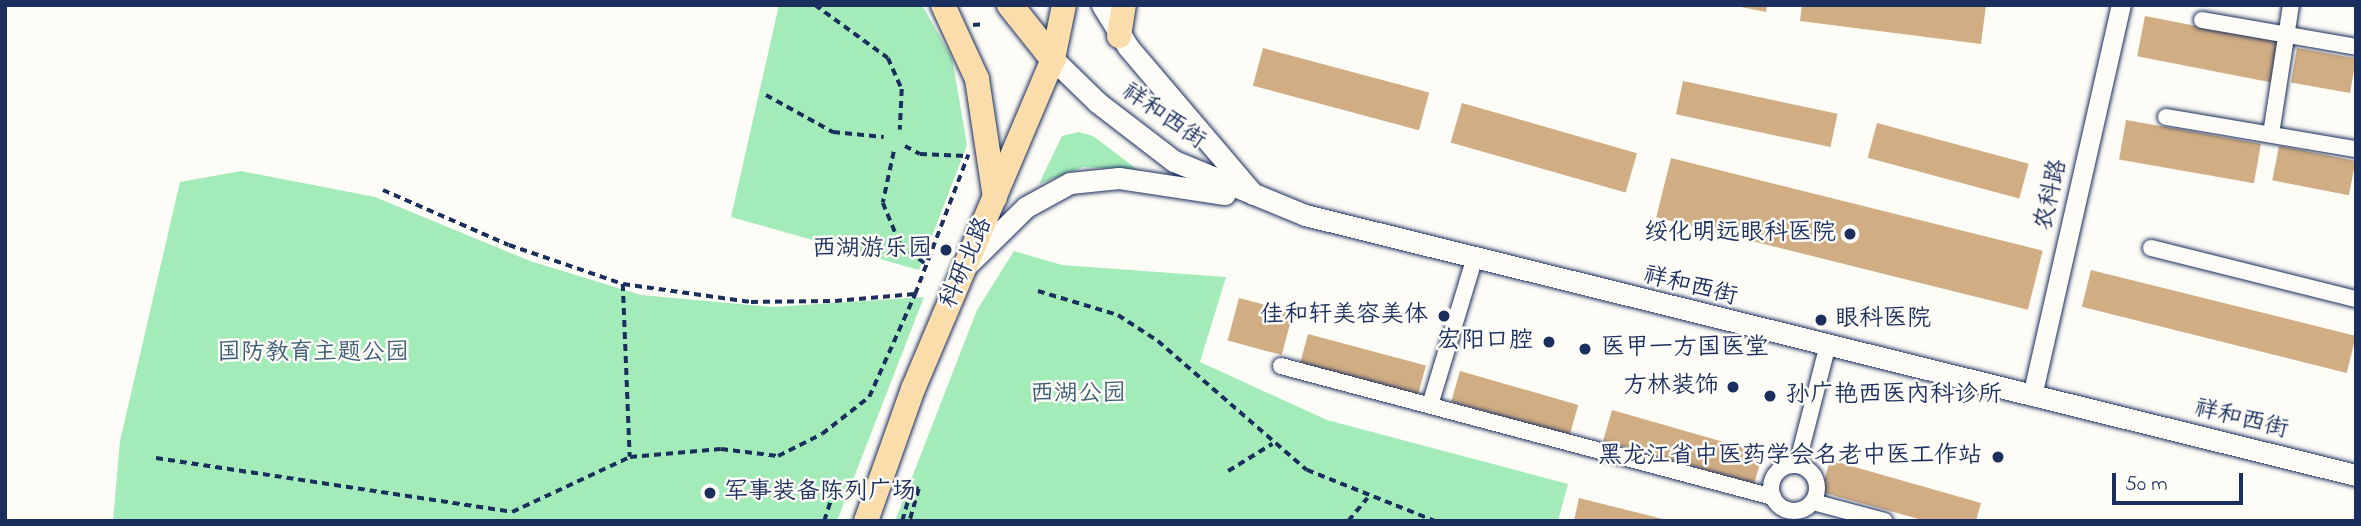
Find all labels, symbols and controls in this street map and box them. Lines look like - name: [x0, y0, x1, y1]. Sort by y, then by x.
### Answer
- street label: 祥和西街: [1115, 78, 1211, 156]
- street label: 农科路: [2030, 157, 2074, 233]
- street label: 科研北路: [935, 213, 999, 313]
- place label: 绥化明远眼科医院: [1644, 220, 1836, 248]
- marker: 绥化明远眼科医院: [1842, 226, 1858, 242]
- place label: 西湖游乐园: [812, 236, 932, 264]
- marker: 西湖游乐园: [938, 242, 954, 258]
- street label: 祥和西街: [1640, 261, 1740, 313]
- place label: 佳和轩美容美体: [1260, 302, 1428, 330]
- marker: 佳和轩美容美体: [1434, 306, 1454, 326]
- place label: 眼科医院: [1835, 306, 1931, 334]
- marker: 眼科医院: [1813, 312, 1829, 328]
- place label: 宏阳口腔: [1437, 328, 1533, 356]
- marker: 宏阳口腔: [1539, 332, 1559, 352]
- place label: 医甲一方国医堂: [1601, 335, 1769, 363]
- marker: 医甲一方国医堂: [1575, 339, 1595, 359]
- park label: 国防教育主题公园: [217, 340, 409, 368]
- place label: 方林装饰: [1623, 373, 1719, 401]
- marker: 方林装饰: [1725, 379, 1741, 395]
- park label: 西湖公园: [1030, 381, 1126, 409]
- place label: 孙广艳西医内科诊所: [1786, 382, 2002, 410]
- marker: 孙广艳西医内科诊所: [1760, 386, 1780, 406]
- street label: 祥和西街: [2191, 394, 2291, 446]
- place label: 黑龙江省中医药学会名老中医工作站: [1598, 443, 1982, 471]
- marker: 黑龙江省中医药学会名老中医工作站: [1988, 447, 2008, 467]
- scale bar: [2116, 460, 2247, 504]
- text: 50 m: [2125, 470, 2168, 500]
- place label: 军事装备陈列广场: [724, 479, 916, 507]
- marker: 军事装备陈列广场: [702, 485, 718, 501]

